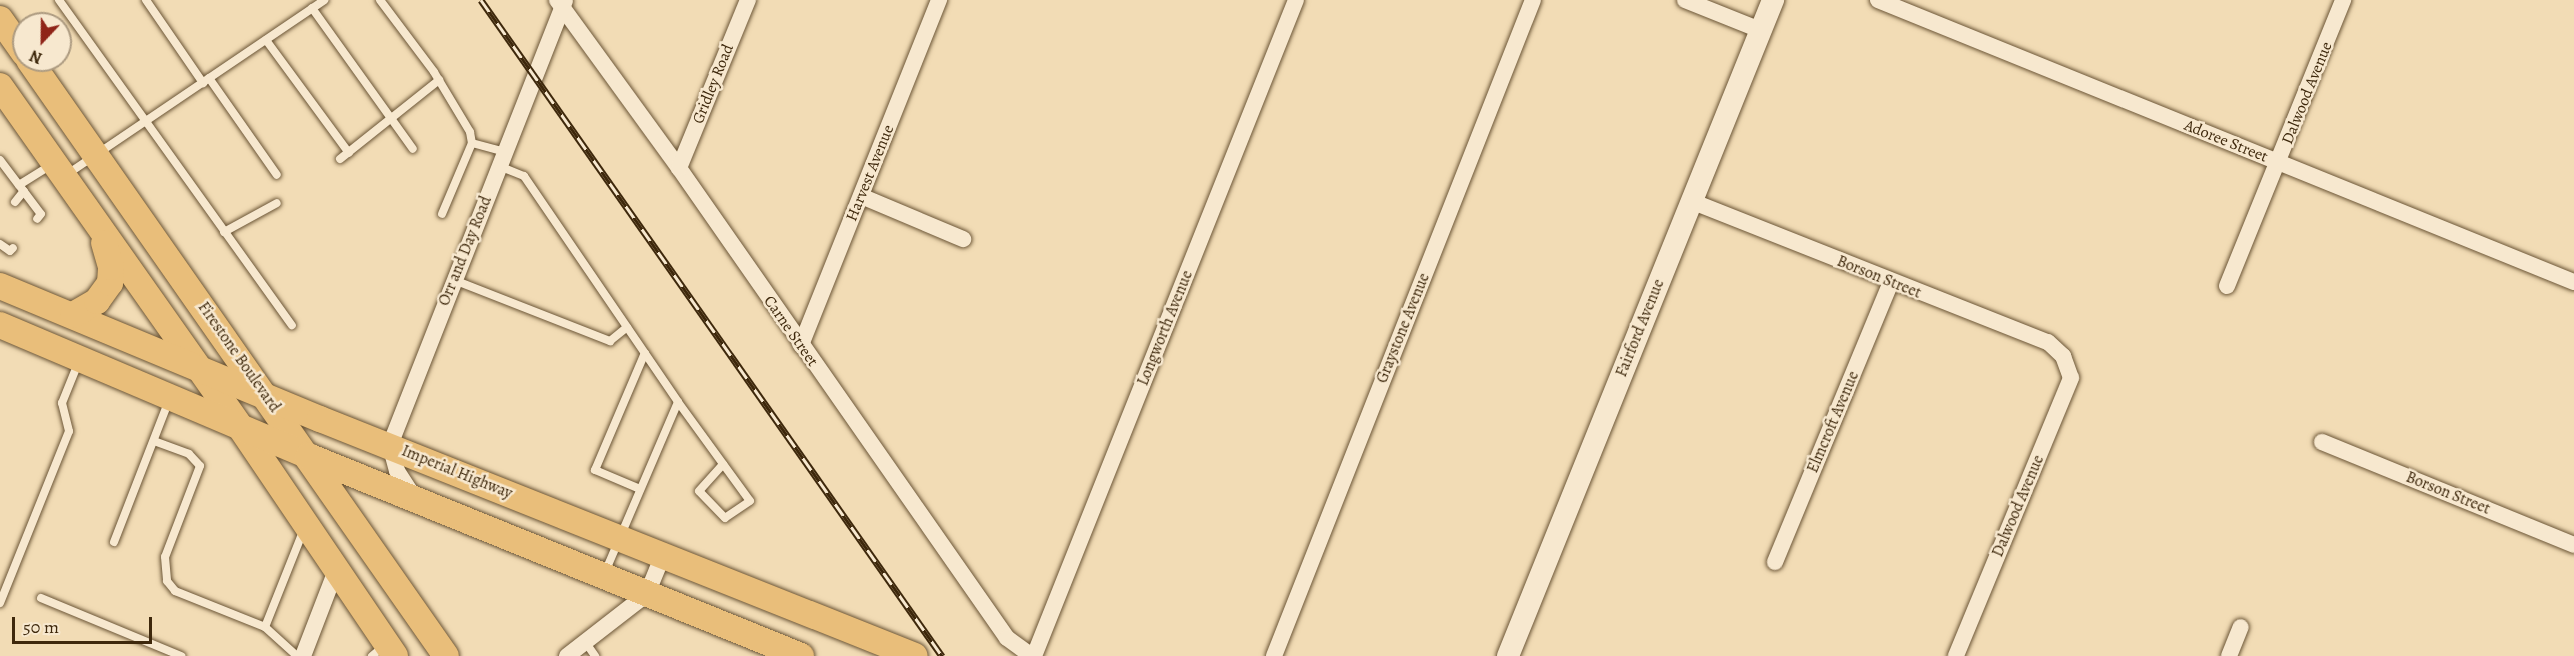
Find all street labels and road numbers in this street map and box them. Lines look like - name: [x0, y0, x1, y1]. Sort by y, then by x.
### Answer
- street label: Dalwood Avenue: [2278, 39, 2336, 147]
- street label: Gridley Road: [688, 41, 738, 127]
- street label: Adoree Street: [2181, 116, 2271, 166]
- street label: Harvest Avenue: [842, 122, 898, 224]
- street label: Orr and Day Road: [434, 193, 496, 309]
- street label: Borson Street: [1834, 251, 1924, 303]
- street label: Longworth Avenue: [1133, 268, 1197, 388]
- street label: Graystone Avenue: [1372, 270, 1434, 386]
- street label: Fairford Avenue: [1612, 276, 1668, 380]
- street label: Carne Street: [760, 292, 822, 370]
- street label: Firestone Boulevard: [194, 298, 284, 416]
- street label: Elmcroft Avenue: [1803, 368, 1863, 476]
- street label: Imperial Highway: [399, 441, 515, 503]
- street label: Dalwood Avenue: [1988, 452, 2048, 560]
- street label: Borson Street: [2403, 467, 2493, 519]

